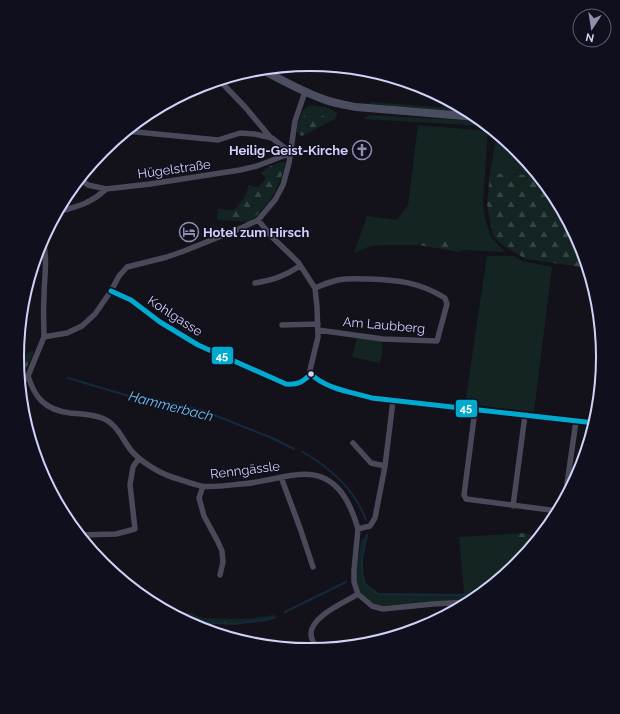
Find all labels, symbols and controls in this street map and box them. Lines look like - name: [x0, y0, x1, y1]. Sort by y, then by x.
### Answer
- north arrow: [572, 8, 612, 48]
- text: N: [585, 30, 595, 45]
- church icon: Heilig-Geist-Kirche: [351, 139, 373, 161]
- place label: Heilig-Geist-Kirche: [229, 143, 348, 158]
- street label: Hügelstraße: [137, 156, 212, 182]
- hotel icon: Hotel zum Hirsch: [178, 221, 200, 243]
- place label: Hotel zum Hirsch: [203, 225, 309, 240]
- street label: Kohlgasse: [145, 293, 205, 339]
- street label: Am Laubberg: [342, 314, 426, 336]
- line badge: 45: [211, 346, 234, 365]
- text: 45: [216, 350, 228, 363]
- unlabelled marker: [306, 369, 316, 379]
- water label: Hammerbach: [127, 388, 215, 424]
- line badge: 45: [455, 399, 478, 418]
- text: 45: [460, 402, 472, 415]
- street label: Renngässle: [209, 458, 281, 482]

